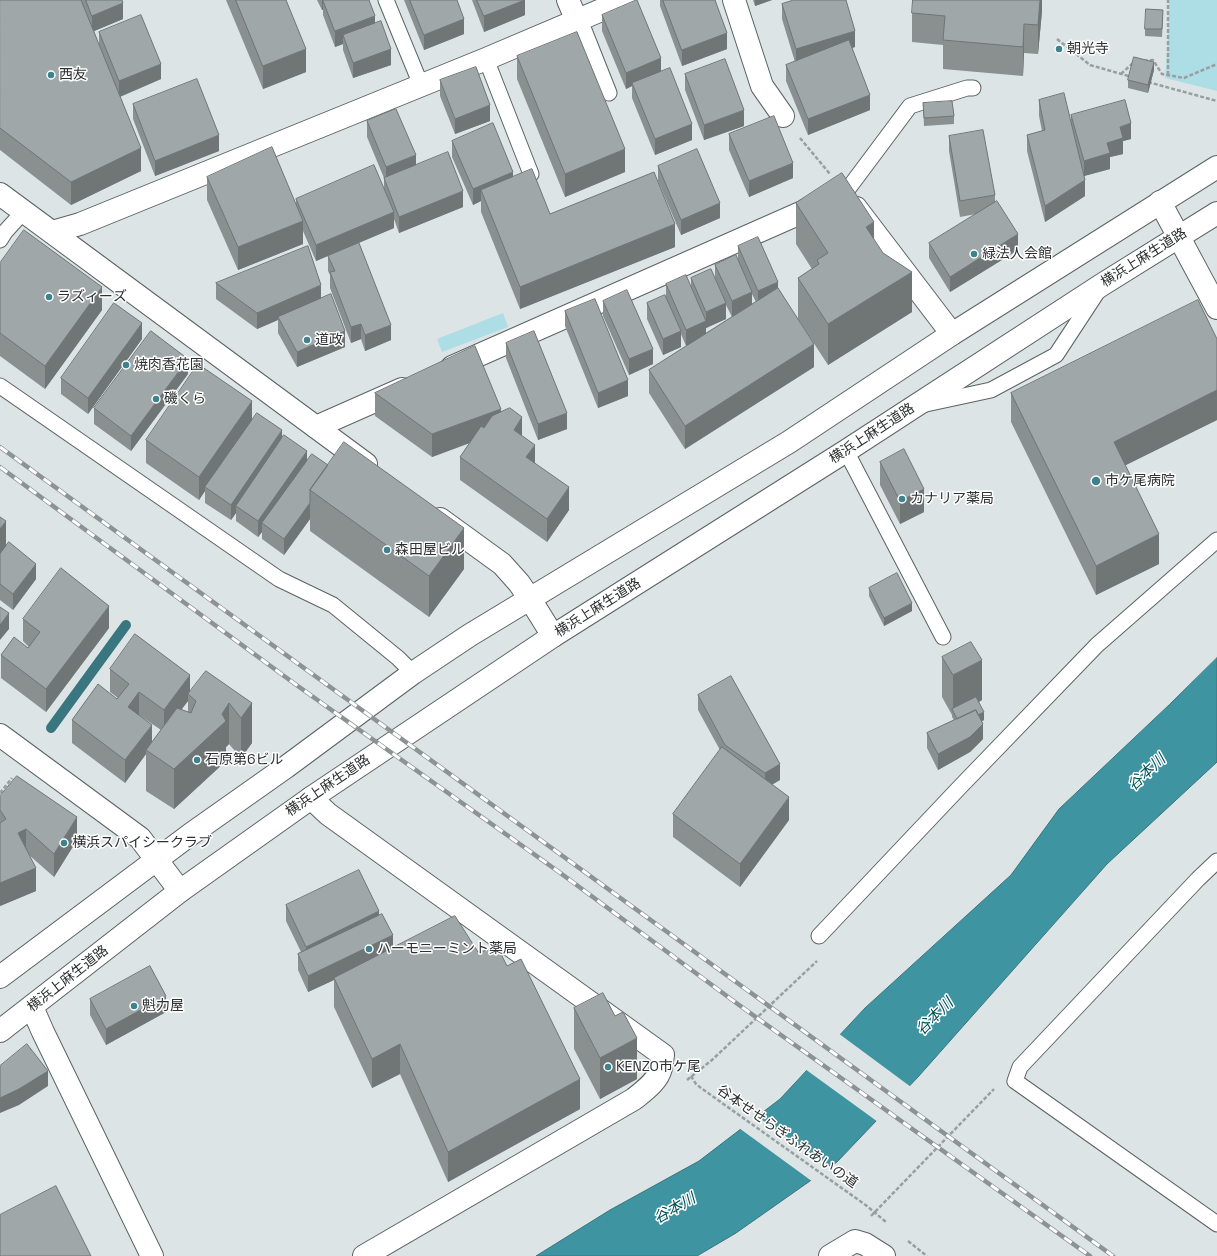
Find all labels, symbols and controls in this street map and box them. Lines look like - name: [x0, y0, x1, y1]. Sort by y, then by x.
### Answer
- place label: 朝光寺: [1067, 41, 1109, 57]
- marker: 朝光寺: [1054, 44, 1064, 54]
- place label: 西友: [59, 67, 87, 83]
- marker: 西友: [46, 70, 56, 80]
- street label: 横浜上麻生道路: [1098, 225, 1190, 291]
- place label: 緑法人会館: [982, 246, 1052, 262]
- marker: 緑法人会館: [969, 249, 979, 259]
- place label: ラズィーズ: [57, 289, 127, 305]
- marker: ラズィーズ: [44, 292, 54, 302]
- place label: 道政: [315, 332, 343, 348]
- marker: 道政: [302, 335, 312, 345]
- place label: 焼肉香花園: [134, 357, 204, 373]
- marker: 焼肉香花園: [121, 360, 131, 370]
- place label: 磯くら: [164, 391, 206, 407]
- marker: 磯くら: [151, 394, 161, 404]
- street label: 横浜上麻生道路: [826, 400, 918, 468]
- place label: 市ケ尾病院: [1105, 473, 1175, 489]
- marker: 市ケ尾病院: [1090, 475, 1102, 487]
- place label: カナリア薬局: [910, 491, 994, 507]
- marker: カナリア薬局: [897, 494, 907, 504]
- place label: 森田屋ビル: [395, 542, 465, 558]
- marker: 森田屋ビル: [382, 545, 392, 555]
- street label: 横浜上麻生道路: [552, 575, 644, 641]
- water label: 谷本川: [1124, 751, 1170, 795]
- place label: 石原第6ビル: [205, 752, 284, 768]
- street label: 横浜上麻生道路: [283, 752, 373, 820]
- marker: 石原第6ビル: [192, 755, 202, 765]
- place label: 横浜スパイシークラブ: [72, 835, 212, 851]
- marker: 横浜スパイシークラブ: [59, 838, 69, 848]
- place label: ハーモニーミント薬局: [377, 941, 517, 957]
- street label: 横浜上麻生道路: [24, 942, 112, 1016]
- marker: ハーモニーミント薬局: [364, 944, 374, 954]
- water label: 谷本川: [913, 995, 957, 1039]
- place label: 魁力屋: [142, 998, 184, 1014]
- marker: 魁力屋: [129, 1001, 139, 1011]
- place label: KENZO市ケ尾: [616, 1059, 701, 1075]
- marker: KENZO市ケ尾: [603, 1062, 613, 1072]
- street label: 谷本せせらぎふれあいの道: [713, 1082, 861, 1192]
- water label: 谷本川: [651, 1190, 699, 1228]

